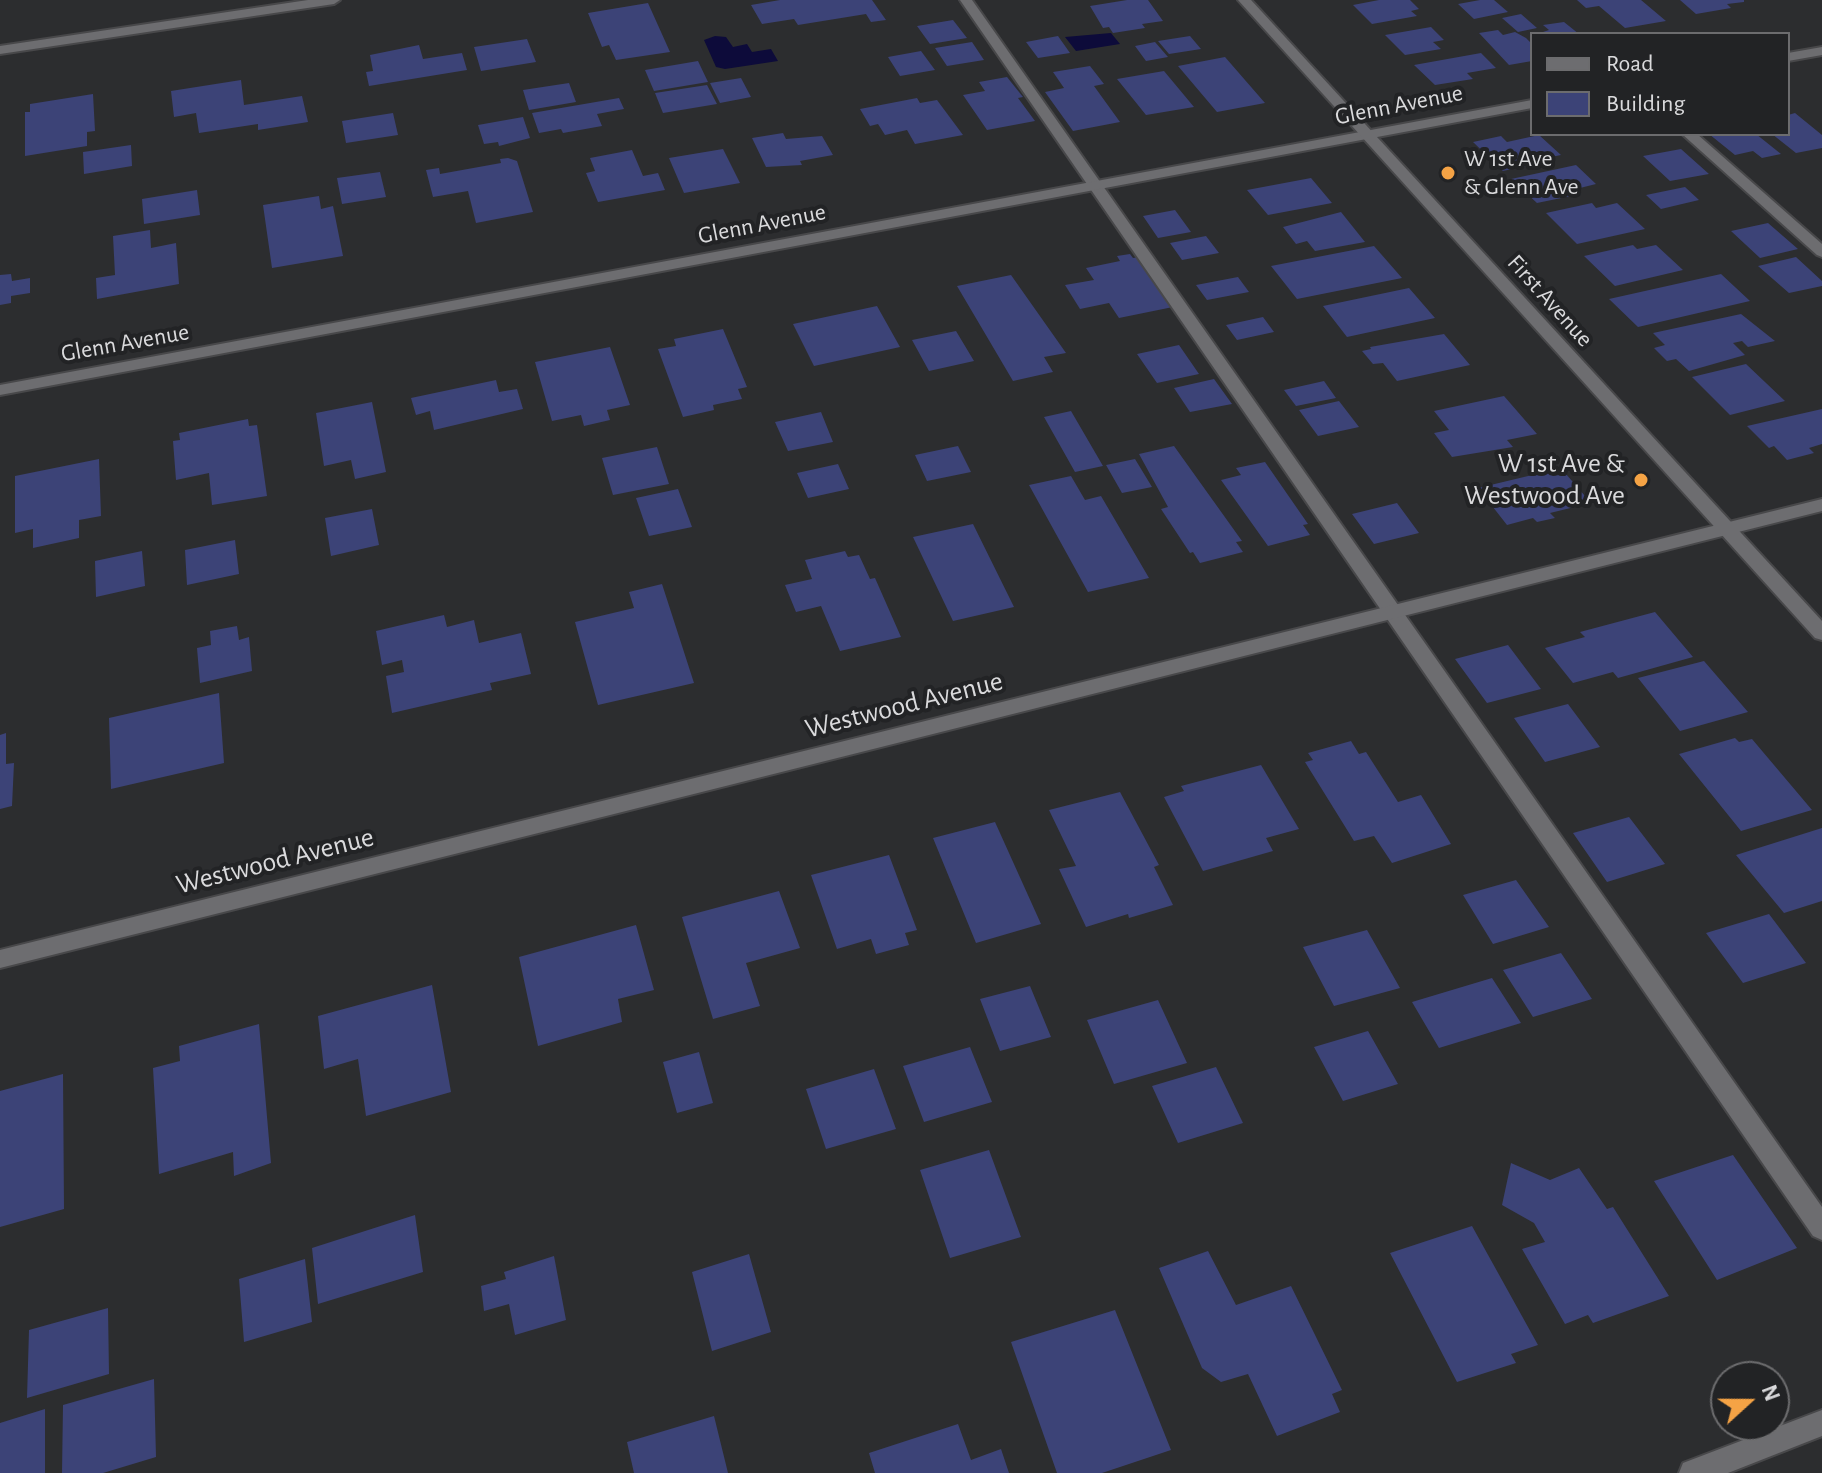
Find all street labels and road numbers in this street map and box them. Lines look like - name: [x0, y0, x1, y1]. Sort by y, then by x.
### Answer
- street label: Glenn Avenue: [1333, 79, 1465, 131]
- street label: Glenn Avenue: [696, 198, 828, 250]
- street label: First Avenue: [1501, 249, 1599, 353]
- street label: Glenn Avenue: [59, 318, 191, 368]
- street label: Westwood Avenue: [802, 664, 1006, 746]
- street label: Westwood Avenue: [173, 820, 377, 902]

